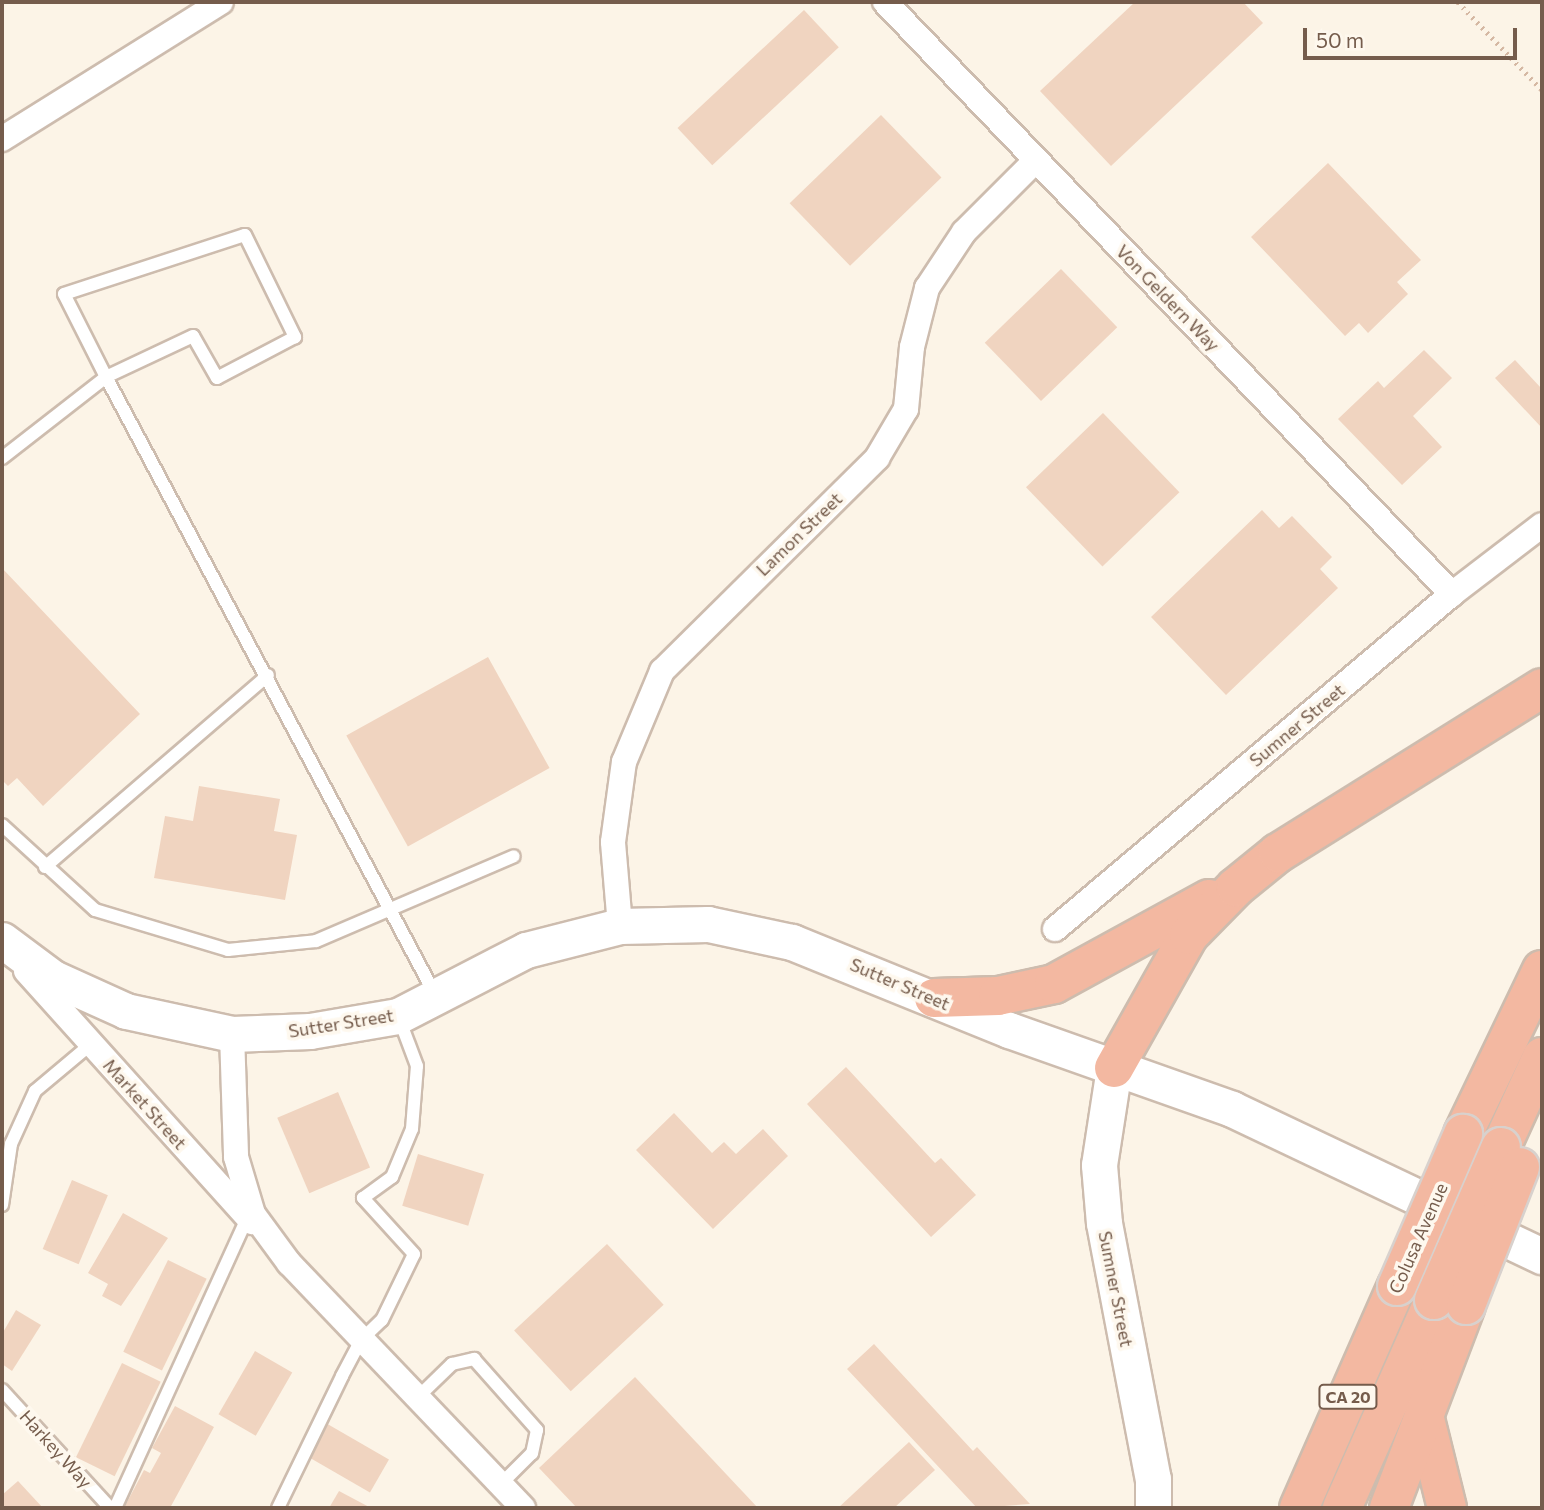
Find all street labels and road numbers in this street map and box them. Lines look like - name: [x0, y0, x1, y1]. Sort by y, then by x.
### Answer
- street label: Von Geldern Way: [1112, 240, 1224, 356]
- street label: Lamon Street: [752, 488, 846, 580]
- street label: Sumner Street: [1245, 679, 1349, 771]
- street label: Sutter Street: [847, 953, 953, 1015]
- street label: Sutter Street: [287, 1004, 395, 1042]
- street label: Market Street: [99, 1054, 191, 1154]
- street label: Colusa Avenue: [1384, 1179, 1452, 1297]
- street label: Sumner Street: [1094, 1229, 1138, 1349]
- road number: CA 20: [1318, 1385, 1378, 1410]
- street label: Harkey Way: [15, 1406, 97, 1492]

